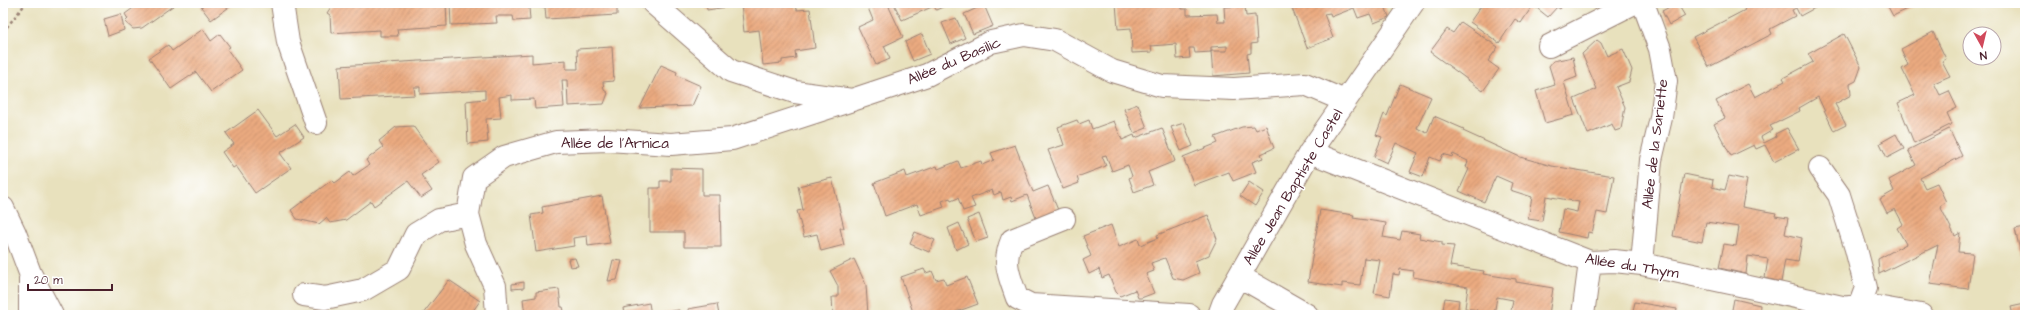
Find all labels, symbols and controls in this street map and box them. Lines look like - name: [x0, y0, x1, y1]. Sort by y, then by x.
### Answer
- north arrow: [1962, 26, 2002, 66]
- street label: Allée du Basilic: [904, 32, 1005, 90]
- text: N: [1979, 47, 1988, 63]
- street label: Allée de la Sariette: [1637, 78, 1673, 210]
- street label: Allée Jean Baptiste Castel: [1238, 105, 1348, 269]
- street label: Allée de l'Arnica: [561, 133, 669, 154]
- street label: Allée du Thym: [1584, 248, 1681, 285]
- scale bar: [28, 266, 112, 292]
- text: 20 m: [34, 272, 63, 289]

